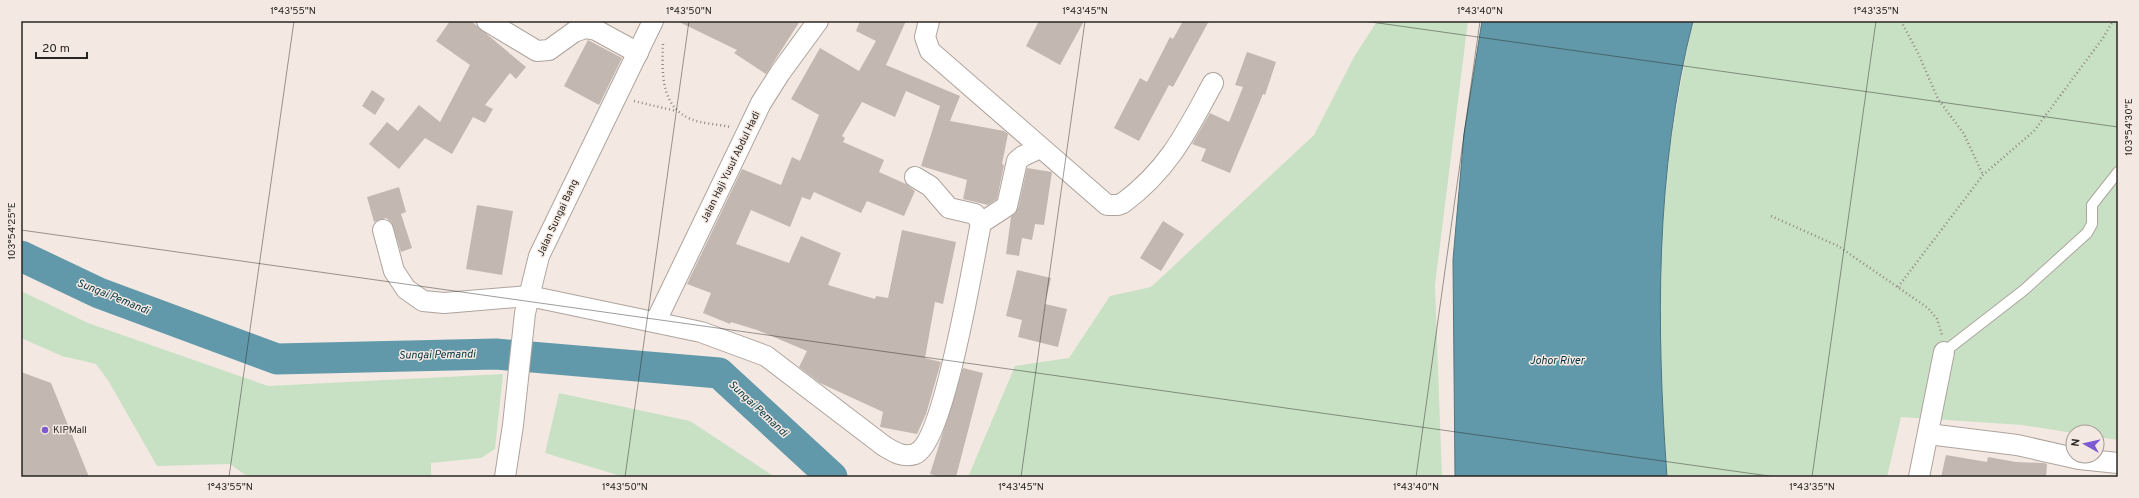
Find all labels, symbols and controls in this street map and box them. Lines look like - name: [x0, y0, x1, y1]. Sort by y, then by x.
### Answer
- text: 1°43'55"N: [270, 5, 316, 18]
- text: 1°43'50"N: [666, 5, 712, 18]
- text: 1°43'45"N: [1062, 5, 1108, 18]
- text: 1°43'40"N: [1457, 5, 1503, 18]
- text: 1°43'35"N: [1853, 5, 1899, 18]
- scale bar: [36, 34, 87, 60]
- text: 20 m: [42, 41, 70, 57]
- text: 103°54'30"E: [2123, 98, 2136, 156]
- street label: Jalan Haji Yusuf Abdul Hadi: [698, 109, 764, 225]
- street label: Jalan Sungai Bang: [534, 177, 582, 259]
- text: 103°54'25"E: [6, 202, 19, 260]
- water label: Sungai Pemandi: [75, 276, 152, 318]
- water label: Sungai Pemandi: [399, 347, 477, 363]
- water label: Johor River: [1530, 354, 1585, 368]
- water label: Sungai Pemandi: [725, 378, 792, 441]
- place label: KIPMall: [53, 424, 87, 437]
- north arrow: [2065, 424, 2105, 464]
- marker: KIPMall: [40, 425, 50, 435]
- text: N: [2069, 438, 2084, 448]
- text: 1°43'55"N: [207, 481, 253, 494]
- text: 1°43'50"N: [602, 481, 648, 494]
- text: 1°43'45"N: [998, 481, 1044, 494]
- text: 1°43'40"N: [1393, 481, 1439, 494]
- text: 1°43'35"N: [1789, 481, 1835, 494]

